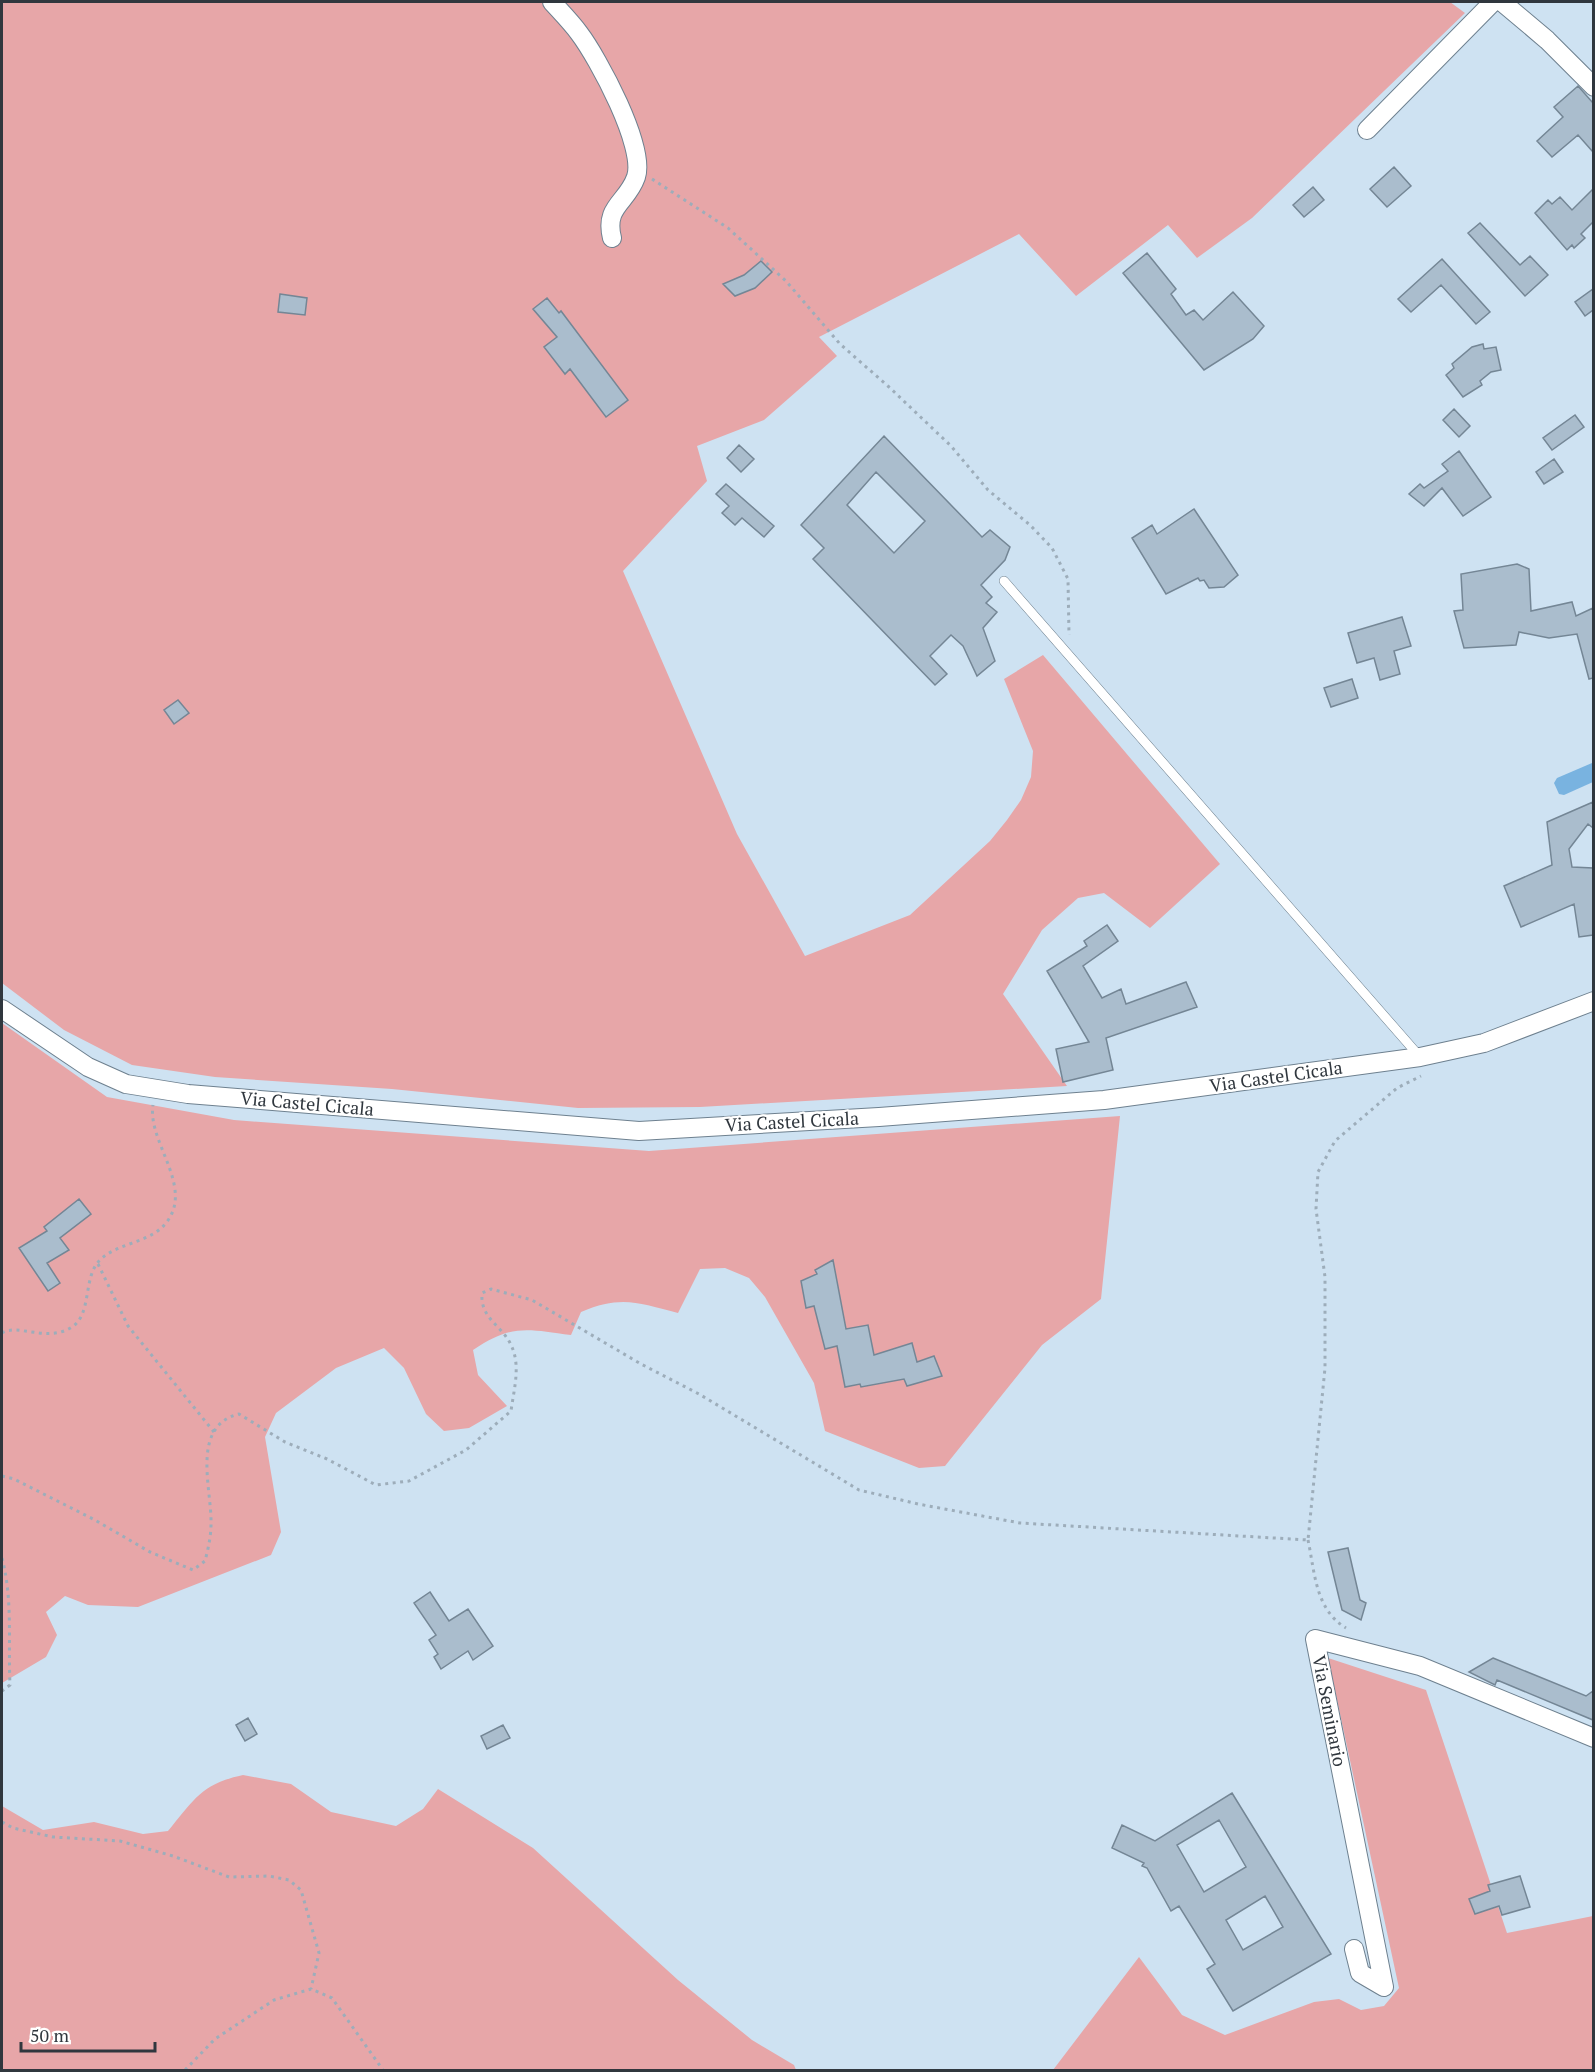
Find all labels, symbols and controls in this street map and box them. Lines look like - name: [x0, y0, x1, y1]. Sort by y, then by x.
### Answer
- street label: Via Castel Cicala: [1208, 1055, 1344, 1097]
- street label: Via Castel Cicala: [239, 1085, 375, 1121]
- street label: Via Castel Cicala: [724, 1106, 860, 1136]
- street label: Via Seminario: [1307, 1653, 1353, 1769]
- scale bar: [21, 2015, 154, 2053]
- text: 50 m: [30, 2023, 70, 2047]

